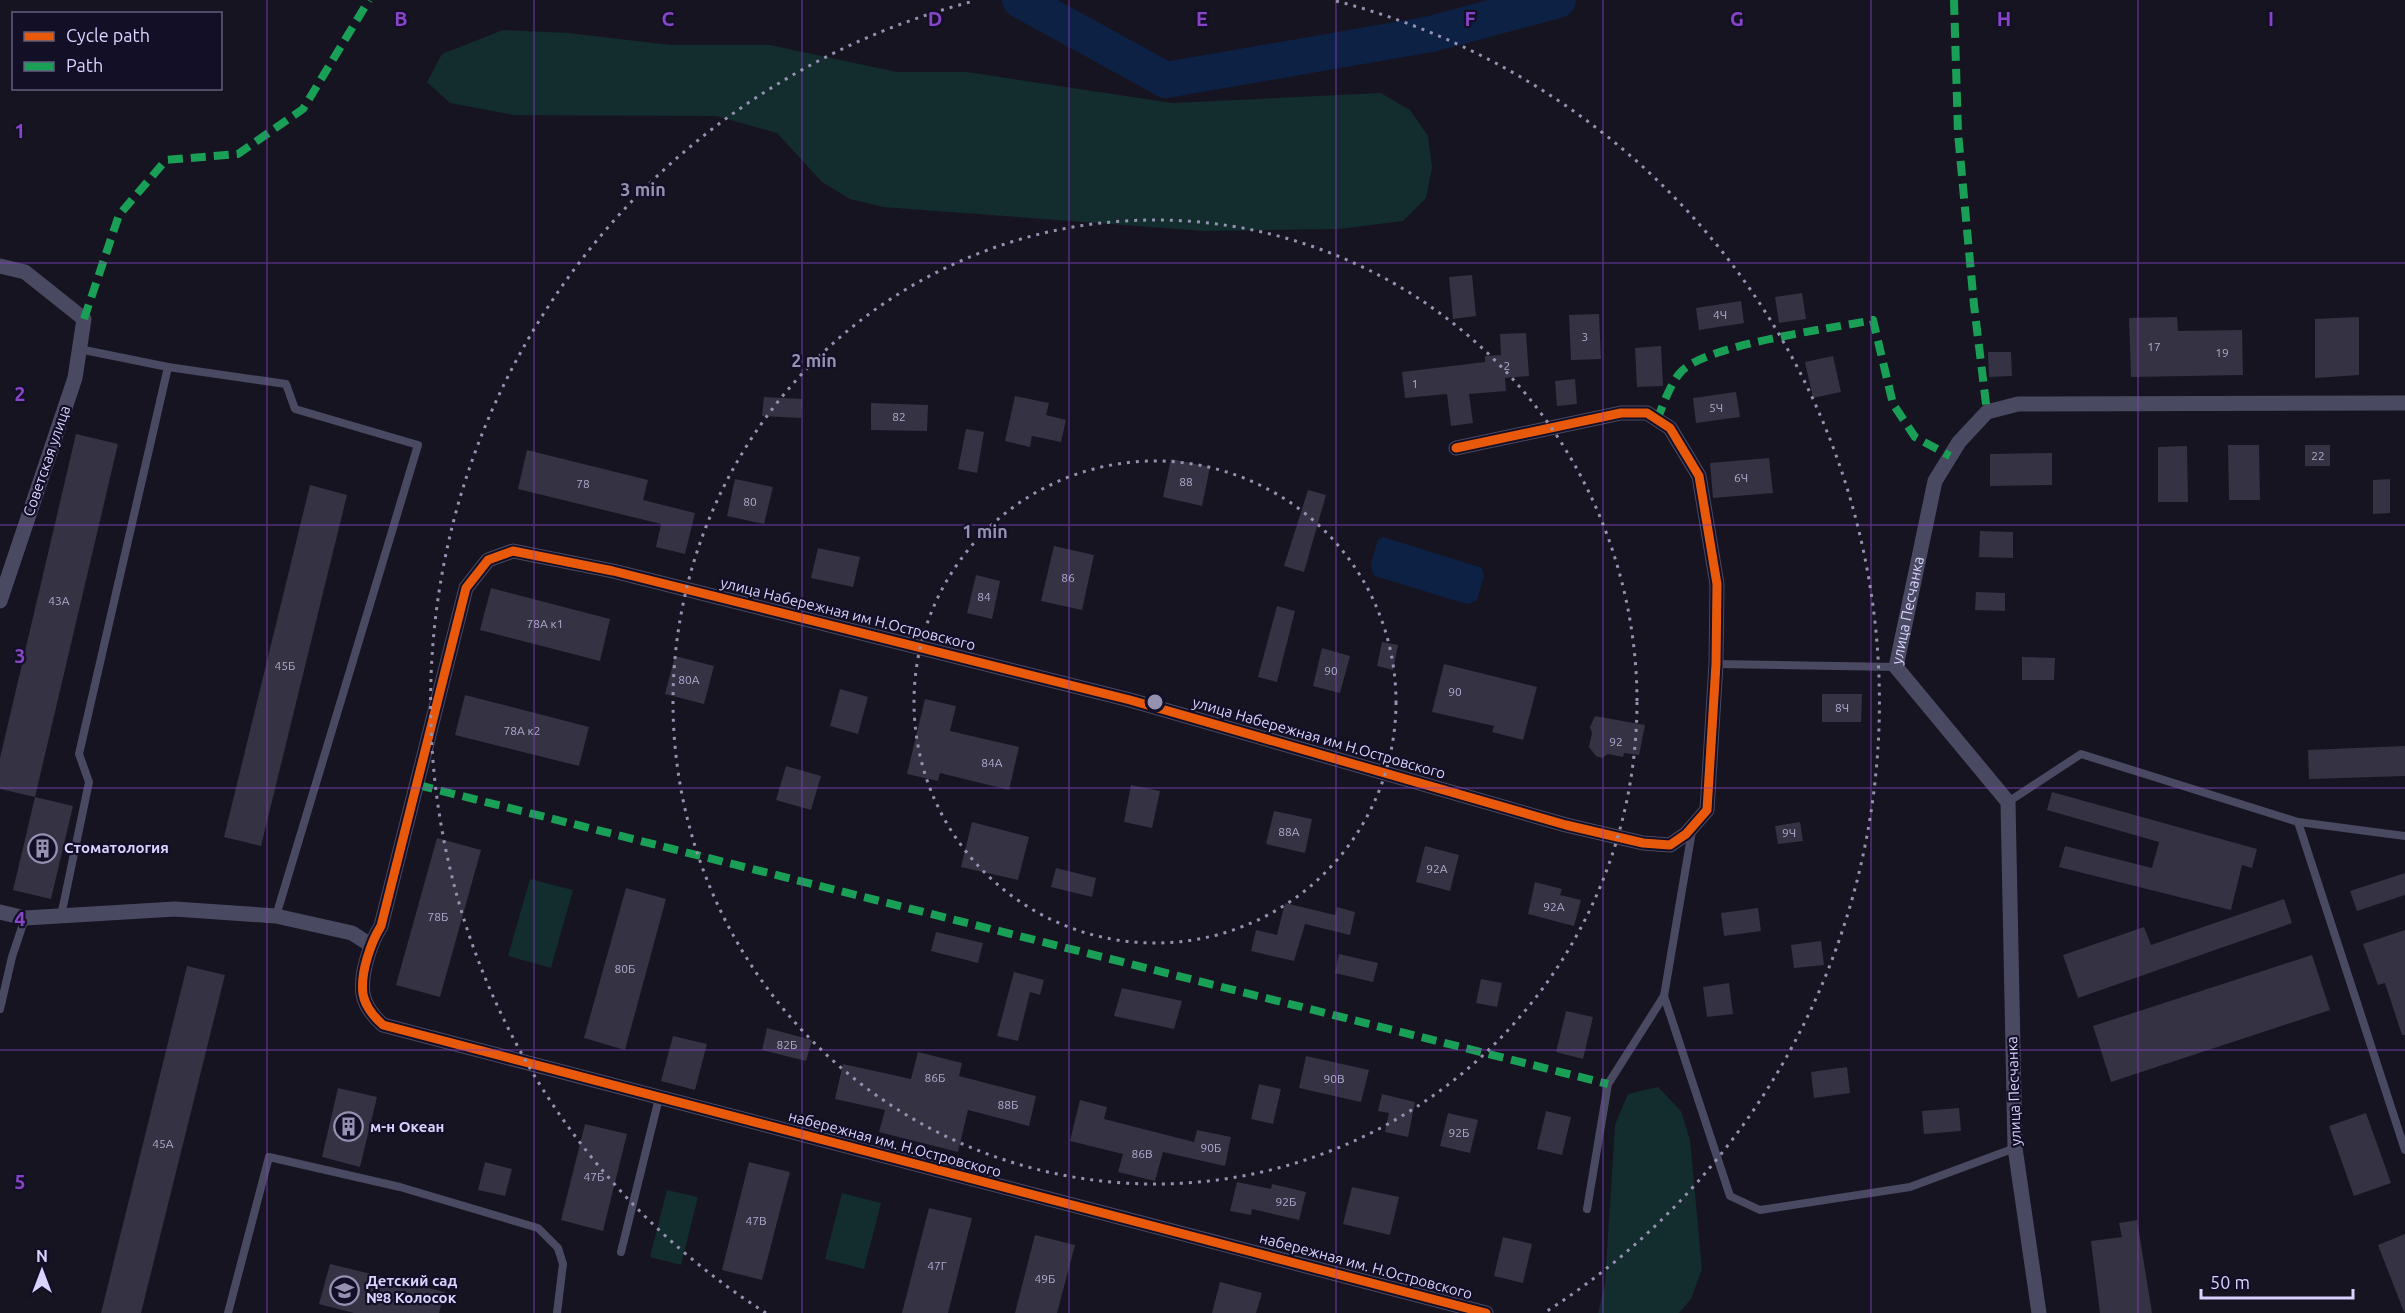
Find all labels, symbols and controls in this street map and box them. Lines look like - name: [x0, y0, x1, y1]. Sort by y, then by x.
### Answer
- text: B: [394, 7, 408, 30]
- text: C: [662, 7, 675, 30]
- text: D: [928, 7, 942, 30]
- text: E: [1196, 7, 1208, 30]
- text: F: [1464, 7, 1476, 30]
- text: G: [1730, 7, 1744, 30]
- text: H: [1997, 7, 2011, 30]
- text: I: [2268, 7, 2274, 30]
- legend: [12, 12, 222, 90]
- text: Cycle path: [66, 25, 150, 45]
- text: Path: [66, 55, 103, 75]
- text: 1: [14, 119, 26, 142]
- text: 3 min: [620, 179, 666, 199]
- house number: 4Ч: [1713, 308, 1727, 321]
- house number: 3: [1582, 330, 1588, 343]
- house number: 17: [2147, 340, 2161, 353]
- house number: 19: [2215, 346, 2229, 359]
- text: 2 min: [791, 350, 837, 370]
- house number: 2: [1504, 359, 1510, 372]
- house number: 1: [1412, 377, 1418, 390]
- text: 2: [14, 382, 26, 405]
- house number: 5Ч: [1709, 401, 1723, 414]
- street label: Советская улица: [20, 403, 73, 519]
- house number: 82: [892, 410, 906, 423]
- house number: 22: [2311, 449, 2325, 462]
- house number: 6Ч: [1734, 471, 1748, 484]
- house number: 88: [1179, 475, 1193, 488]
- house number: 78: [576, 477, 590, 490]
- house number: 80: [743, 495, 757, 508]
- text: 1 min: [962, 521, 1008, 541]
- street label: улица Песчанка: [1888, 555, 1927, 666]
- house number: 86: [1061, 571, 1075, 584]
- street label: улица Набережная им Н.Островского: [719, 574, 977, 653]
- house number: 84: [977, 590, 991, 603]
- house number: 43А: [48, 594, 70, 607]
- house number: 78А к1: [526, 617, 564, 630]
- text: 3: [14, 644, 26, 667]
- house number: 45Б: [275, 659, 295, 672]
- house number: 90: [1324, 664, 1338, 677]
- house number: 80А: [678, 673, 700, 686]
- house number: 90: [1448, 685, 1462, 698]
- centre of rings: [1145, 692, 1165, 712]
- street label: улица Набережная им Н.Островского: [1191, 693, 1447, 782]
- house number: 8Ч: [1835, 701, 1849, 714]
- house number: 78А к2: [503, 724, 541, 737]
- house number: 92: [1609, 735, 1623, 748]
- house number: 84А: [981, 756, 1003, 769]
- house number: 88А: [1278, 825, 1300, 838]
- house number: 9Ч: [1782, 826, 1796, 839]
- building icon: Стоматология: [27, 832, 59, 864]
- place label: Стоматология: [64, 839, 169, 856]
- house number: 92А: [1426, 862, 1448, 875]
- house number: 92А: [1543, 900, 1565, 913]
- text: 4: [14, 907, 26, 930]
- house number: 78Б: [428, 910, 448, 923]
- house number: 80Б: [615, 962, 635, 975]
- street label: улица Песчанка: [2003, 1036, 2024, 1146]
- house number: 82Б: [777, 1038, 797, 1051]
- house number: 86Б: [925, 1071, 945, 1084]
- house number: 90В: [1323, 1072, 1345, 1085]
- house number: 88Б: [998, 1098, 1018, 1111]
- street label: набережная им. Н.Островского: [787, 1107, 1003, 1180]
- building icon: м-н Океан: [333, 1111, 365, 1143]
- place label: м-н Океан: [370, 1118, 445, 1135]
- house number: 92Б: [1449, 1126, 1469, 1139]
- house number: 45А: [152, 1137, 174, 1150]
- house number: 90Б: [1201, 1141, 1221, 1154]
- house number: 86В: [1131, 1147, 1153, 1160]
- text: 5: [14, 1170, 26, 1193]
- house number: 47Б: [584, 1170, 604, 1183]
- house number: 92Б: [1276, 1195, 1296, 1208]
- house number: 47В: [745, 1214, 767, 1227]
- street label: набережная им. Н.Островского: [1258, 1229, 1474, 1302]
- north arrow: [12, 1241, 72, 1301]
- text: N: [36, 1247, 48, 1265]
- house number: 47Г: [927, 1259, 947, 1272]
- scale bar: [2201, 1262, 2352, 1300]
- place label: Детский сад №8 Колосок: [366, 1272, 457, 1306]
- house number: 49Б: [1035, 1272, 1055, 1285]
- text: 50 m: [2210, 1272, 2250, 1292]
- school or university icon: Детский сад №8 Колосок: [329, 1274, 361, 1306]

